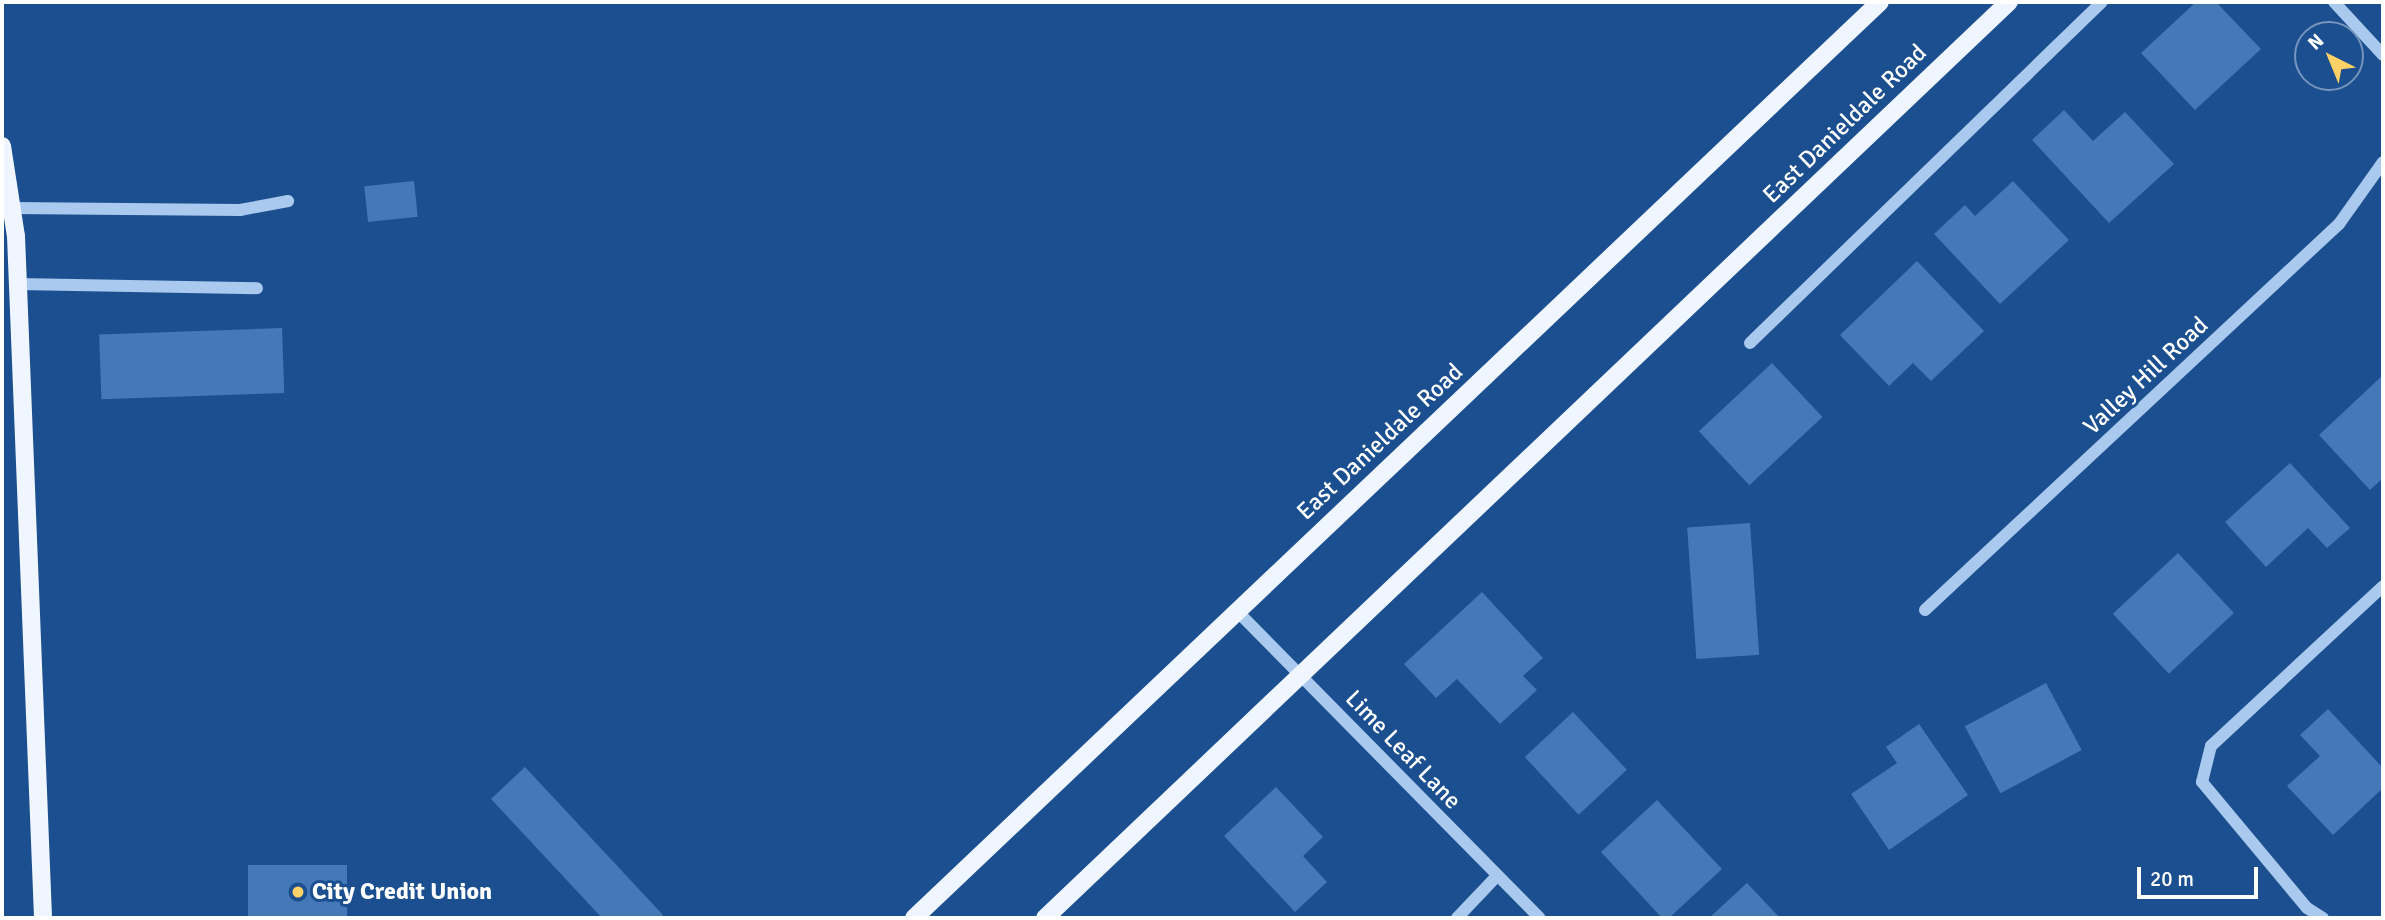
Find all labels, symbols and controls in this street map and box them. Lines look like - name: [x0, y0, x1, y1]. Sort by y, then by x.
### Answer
- north arrow: [2294, 21, 2364, 91]
- text: N: [2303, 29, 2329, 55]
- street label: East Danieldale Road: [1757, 39, 1933, 209]
- street label: Valley Hill Road: [2078, 311, 2214, 441]
- street label: East Danieldale Road: [1291, 358, 1469, 526]
- street label: Lime Leaf Lane: [1339, 685, 1467, 815]
- scale bar: [2140, 853, 2261, 897]
- text: 20 m: [2150, 866, 2194, 892]
- place label: City Credit Union: [312, 878, 492, 906]
- marker: City Credit Union: [290, 884, 306, 900]

